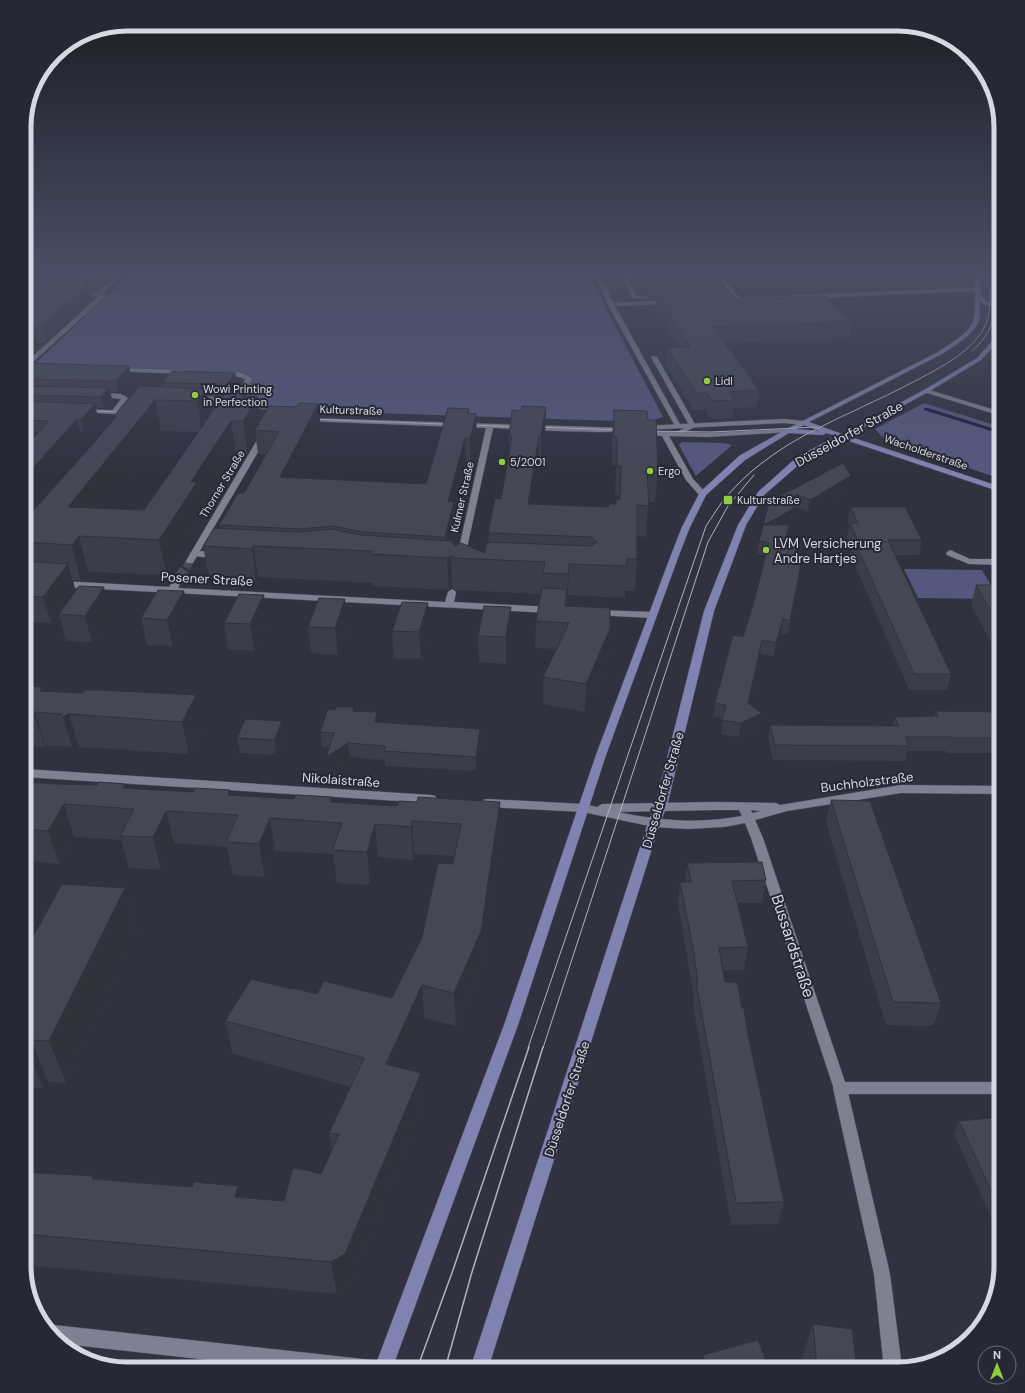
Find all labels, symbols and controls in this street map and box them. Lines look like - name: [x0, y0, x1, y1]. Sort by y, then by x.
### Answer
- place label: Lidl: [715, 374, 733, 388]
- marker: Lidl: [702, 376, 712, 386]
- place label: Wowi Printing in Perfection: [203, 382, 272, 409]
- marker: Wowi Printing in Perfection: [190, 390, 200, 400]
- street label: Düsseldorfer Straße: [792, 397, 906, 471]
- street label: Kulturstraße: [319, 402, 383, 418]
- street label: Wacholderstraße: [882, 431, 970, 473]
- street label: Thorner Straße: [196, 447, 248, 521]
- place label: 5/2001: [510, 455, 545, 469]
- marker: 5/2001: [497, 457, 507, 467]
- street label: Kulmer Straße: [447, 460, 477, 534]
- place label: Ergo: [658, 464, 681, 478]
- marker: Ergo: [645, 466, 655, 476]
- place label: Kulturstraße: [737, 493, 800, 507]
- marker: Kulturstraße: [722, 494, 734, 506]
- place label: LVM Versicherung Andre Hartjes: [774, 535, 881, 567]
- marker: LVM Versicherung Andre Hartjes: [761, 545, 771, 555]
- street label: Posener Straße: [161, 568, 253, 590]
- street label: Düsseldorfer Straße: [638, 730, 688, 850]
- street label: Buchholzstraße: [820, 768, 914, 796]
- street label: Nikolaistraße: [301, 769, 381, 791]
- street label: Bussardstraße: [766, 892, 820, 1000]
- street label: Düsseldorfer Straße: [540, 1039, 594, 1159]
- north arrow: [977, 1345, 1017, 1385]
- text: N: [993, 1348, 1001, 1362]

